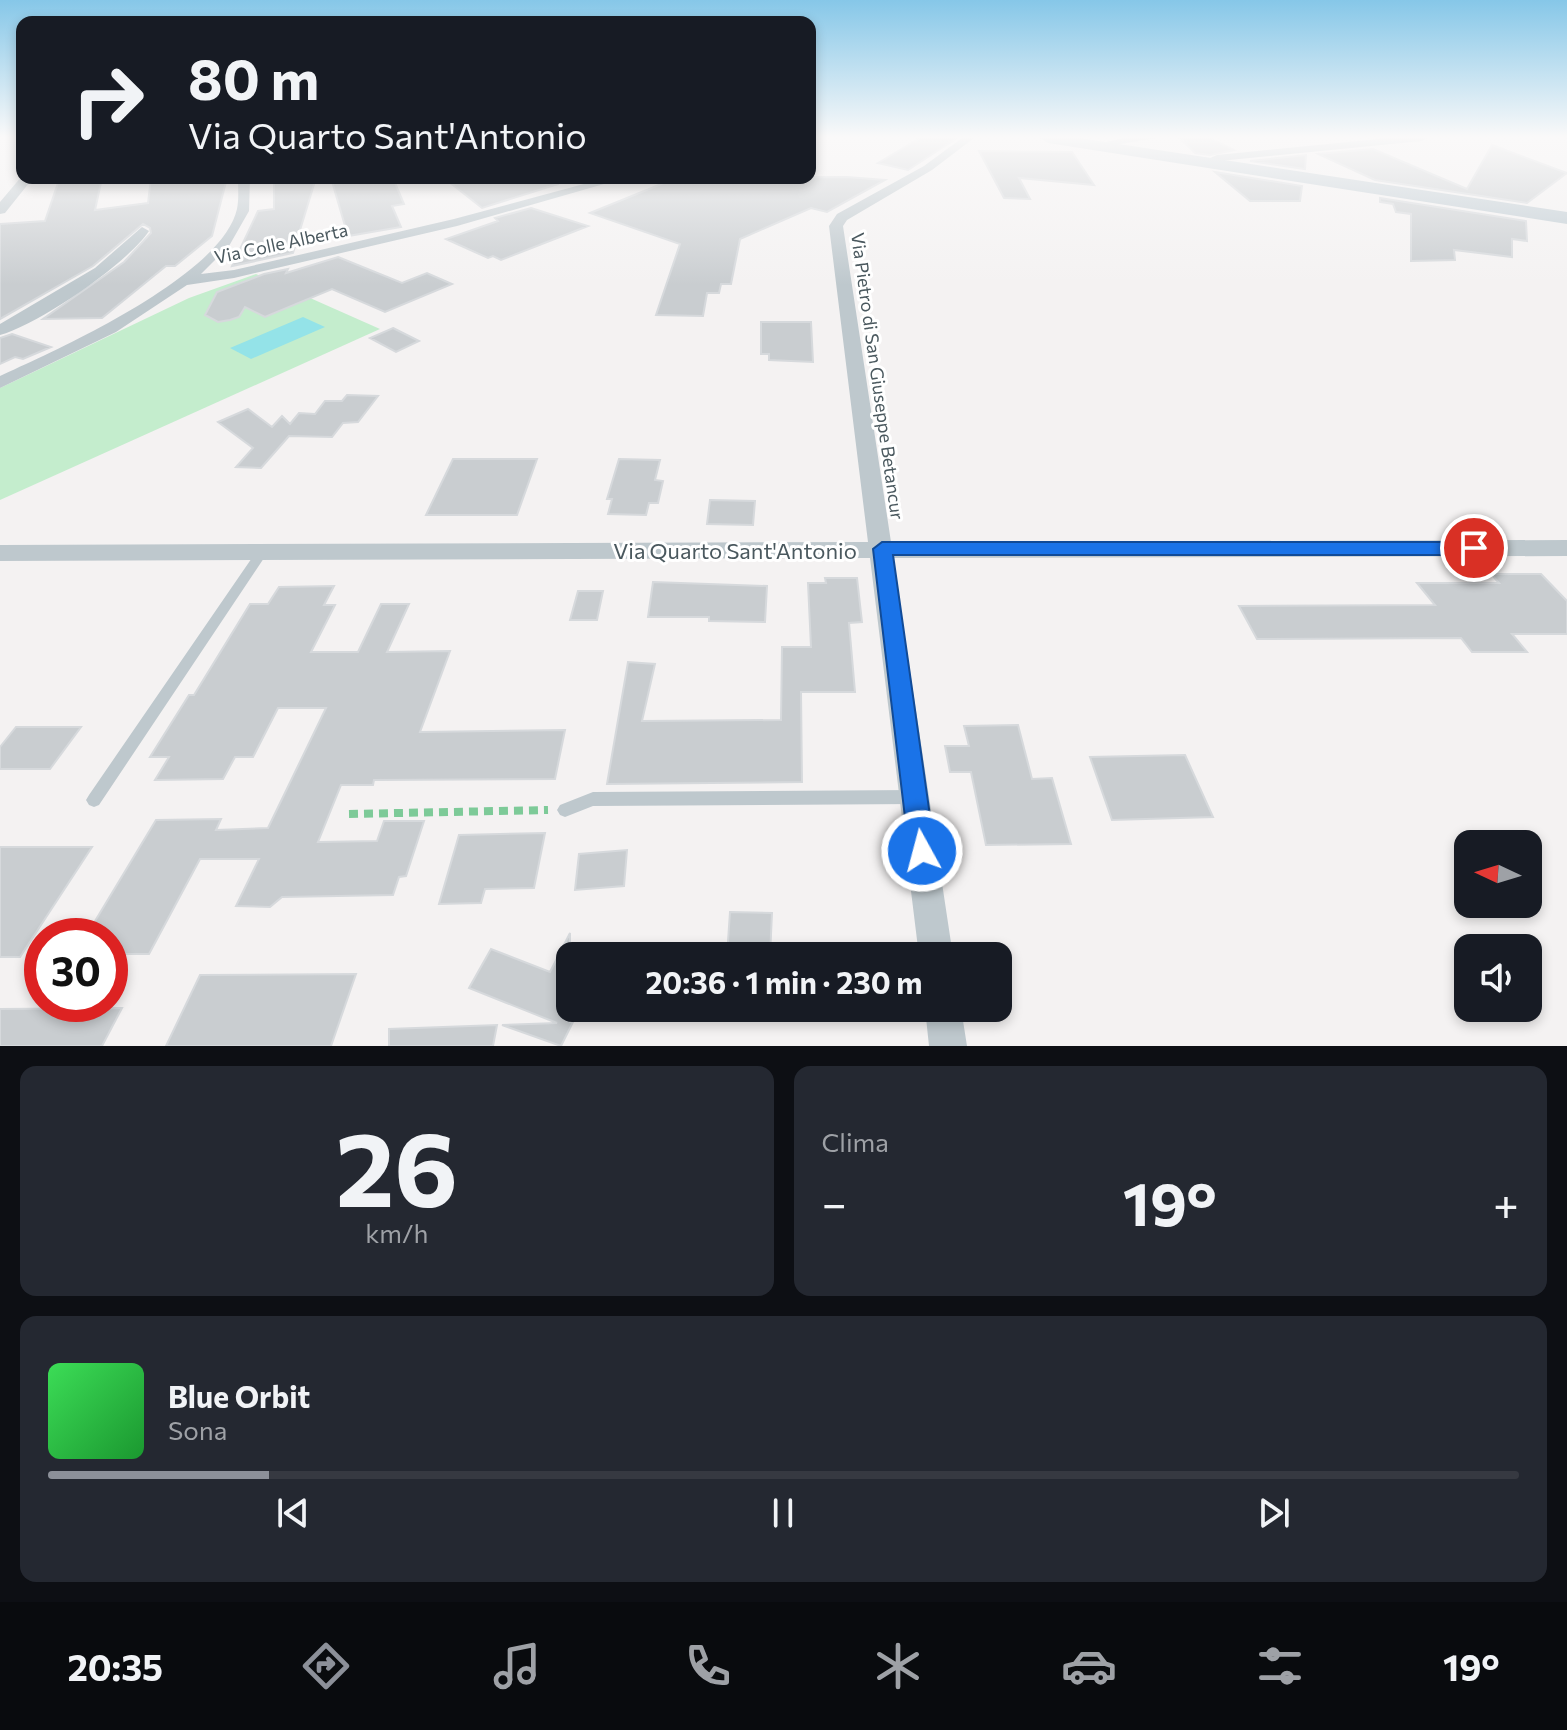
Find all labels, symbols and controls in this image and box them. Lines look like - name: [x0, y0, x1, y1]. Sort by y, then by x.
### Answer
- text: 80 m: [188, 43, 319, 112]
- icon: right: [56, 48, 160, 152]
- text: Via Quarto Sant'Antonio: [188, 112, 587, 156]
- street label: Via Colle Alberta: [212, 218, 350, 268]
- street label: Via Pietro di San Giuseppe Betancur: [847, 231, 909, 521]
- pin: [1440, 514, 1508, 582]
- icon: arrive: [1452, 526, 1496, 570]
- street label: Via Quarto Sant'Antonio: [613, 537, 857, 564]
- position arrow: [880, 809, 964, 893]
- north arrow: [1454, 830, 1542, 918]
- map controls: [1454, 830, 1542, 1022]
- speed limit sign: 30: [24, 918, 128, 1022]
- button: sound: [1454, 934, 1542, 1022]
- text: 20:36 · 1 min · 230 m: [645, 963, 923, 1000]
- text: 26: [335, 1101, 458, 1228]
- text: Clima: [822, 1126, 889, 1157]
- text: 19°: [1123, 1165, 1217, 1238]
- text: −: [822, 1175, 847, 1229]
- text: +: [1493, 1175, 1519, 1229]
- text: km/h: [365, 1217, 428, 1248]
- text: Blue Orbit: [168, 1377, 310, 1414]
- text: Sona: [168, 1414, 227, 1445]
- icon: previous: [271, 1491, 315, 1535]
- icon: pause: [761, 1491, 805, 1535]
- icon: next: [1252, 1491, 1296, 1535]
- icon: directions: [298, 1638, 354, 1694]
- icon: music: [489, 1638, 545, 1694]
- icon: phone: [680, 1638, 736, 1694]
- icon: climate: [870, 1638, 926, 1694]
- icon: car: [1061, 1638, 1117, 1694]
- icon: filters: [1252, 1638, 1308, 1694]
- text: 20:35: [67, 1644, 163, 1688]
- text: 19°: [1443, 1644, 1499, 1688]

